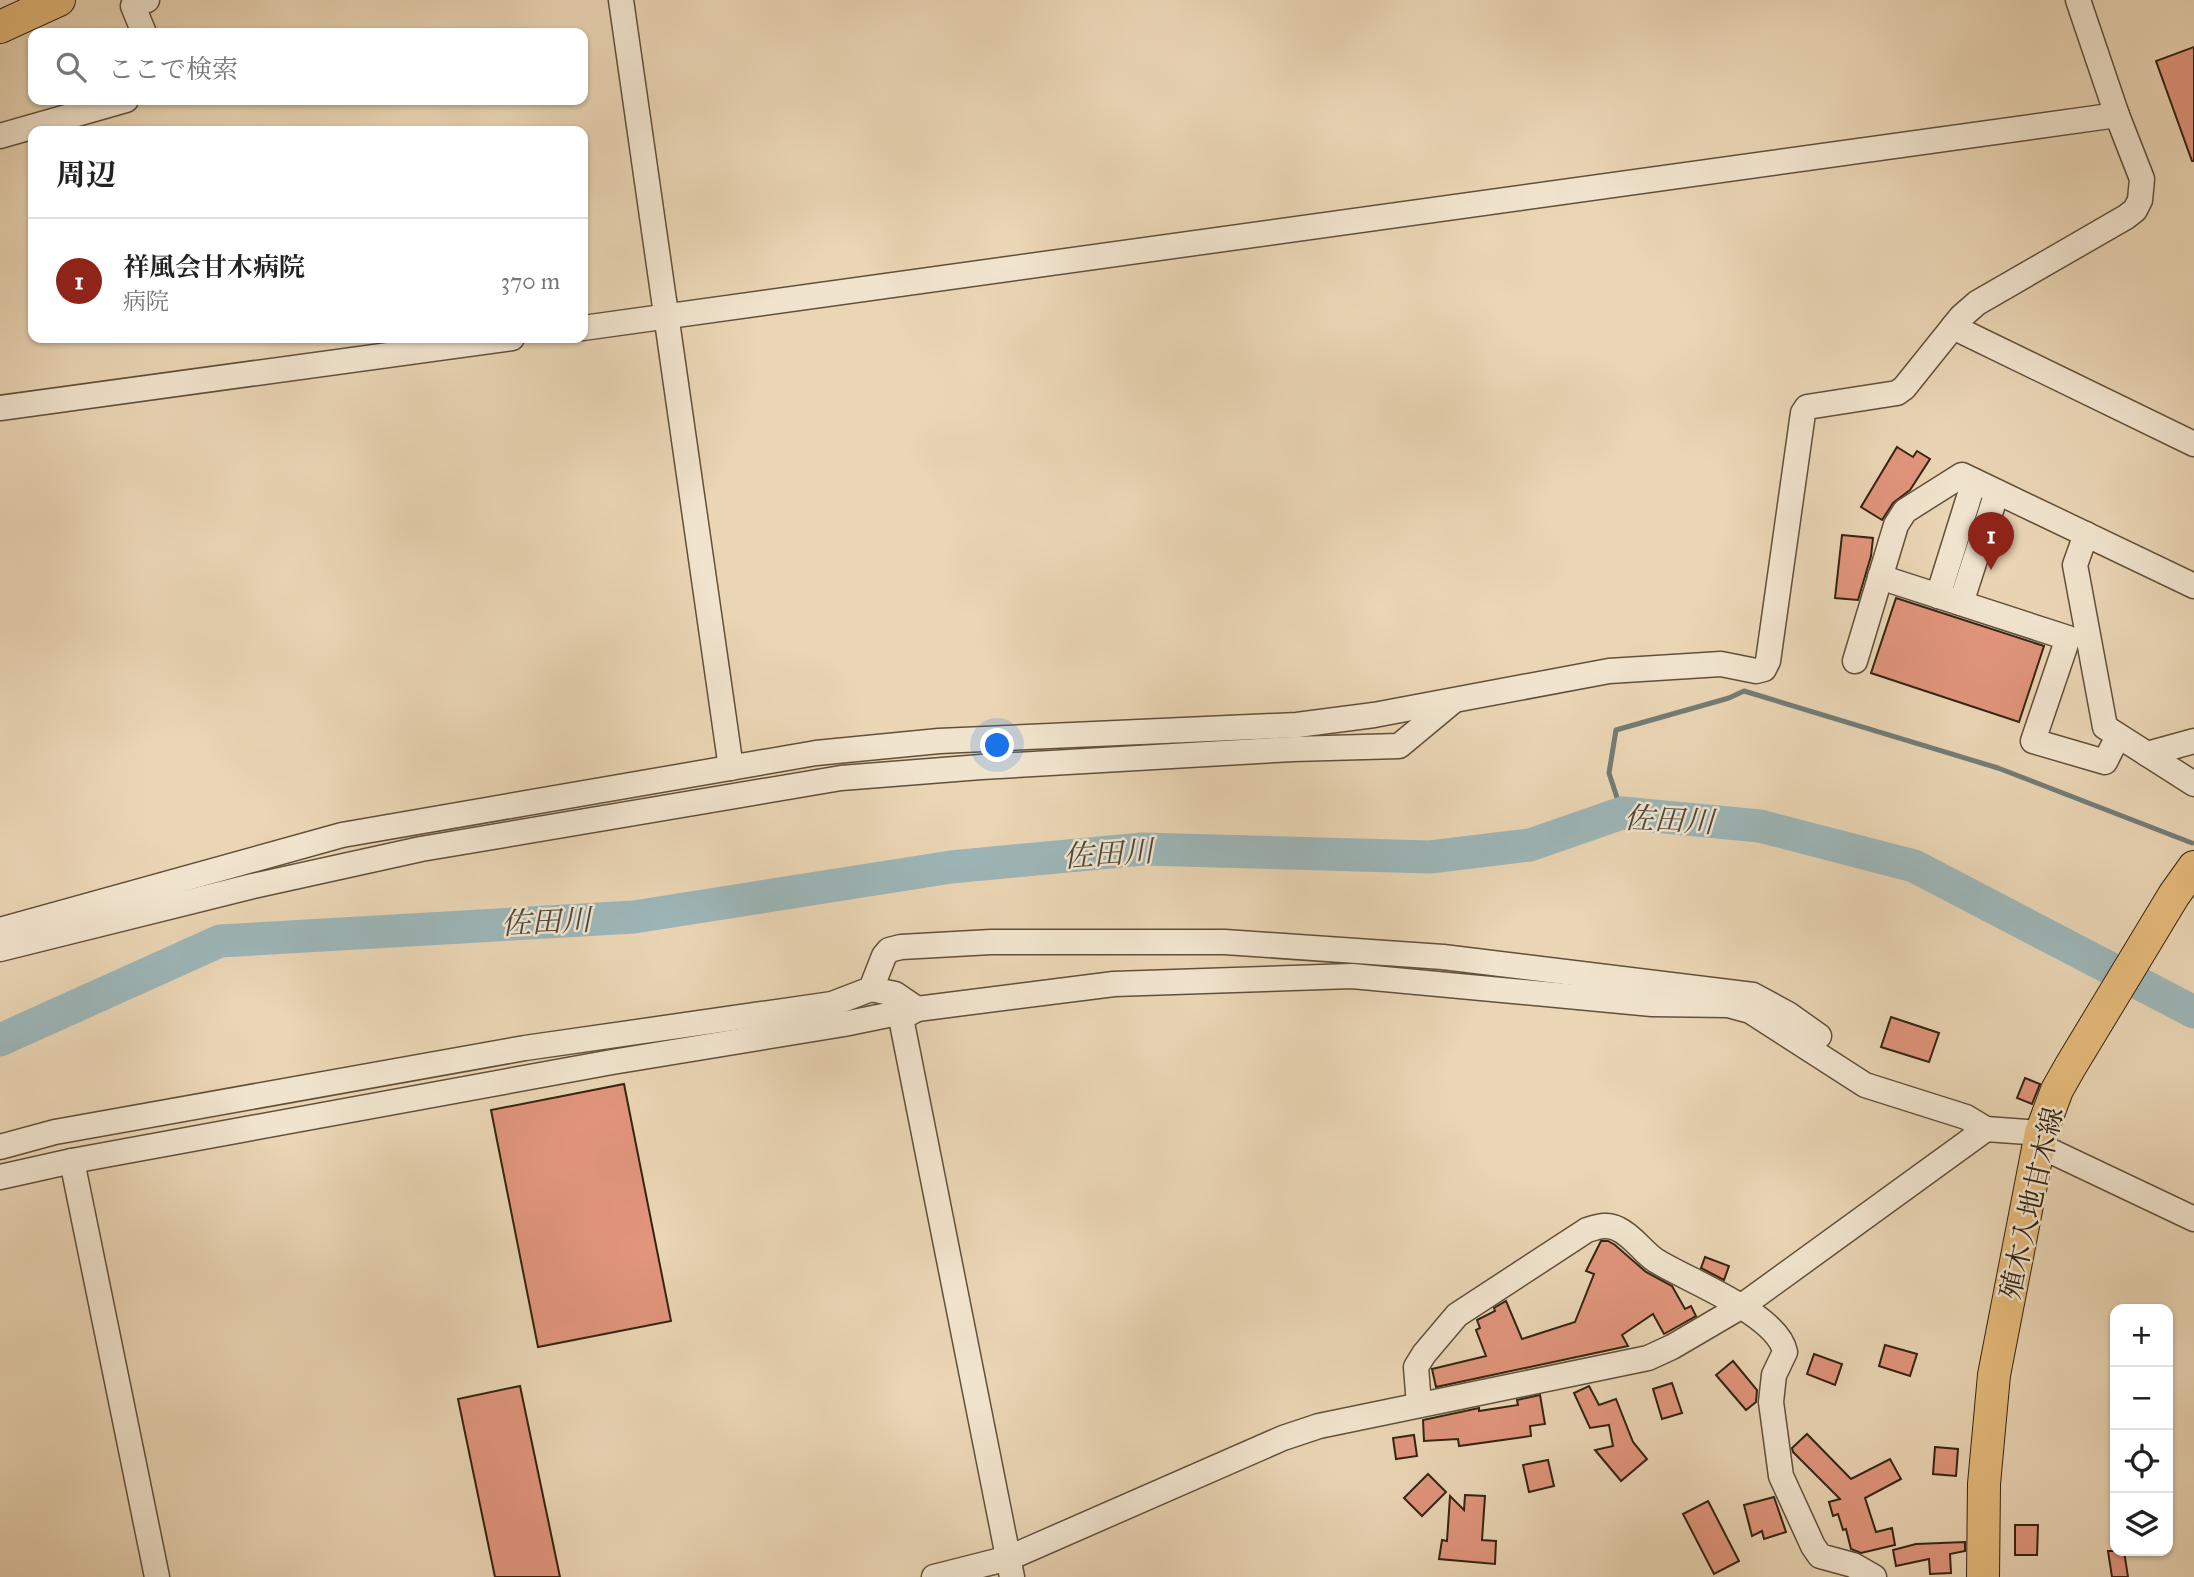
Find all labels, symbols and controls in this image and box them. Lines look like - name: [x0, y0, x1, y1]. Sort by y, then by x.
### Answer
- search box: [28, 28, 588, 105]
- icon: search: [52, 48, 90, 86]
- text: ここで検索: [108, 53, 238, 85]
- text: 周辺: [56, 157, 116, 193]
- text: 祥風会甘木病院: [123, 251, 305, 283]
- text: 1: [74, 267, 84, 295]
- text: 370 m: [501, 267, 560, 295]
- text: 病院: [123, 287, 169, 315]
- pin: 1: [1968, 512, 2014, 570]
- your location: [980, 728, 1014, 762]
- water label: 佐田川: [1623, 800, 1718, 840]
- water label: 佐田川: [1062, 833, 1157, 875]
- water label: 佐田川: [500, 902, 595, 942]
- street label: 殖木入地甘木線: [1992, 1104, 2071, 1303]
- map controls: [2110, 1304, 2173, 1556]
- button: +: [2110, 1304, 2173, 1367]
- button: −: [2110, 1367, 2173, 1430]
- button: locate: [2110, 1430, 2173, 1493]
- button: layers: [2110, 1493, 2173, 1556]

